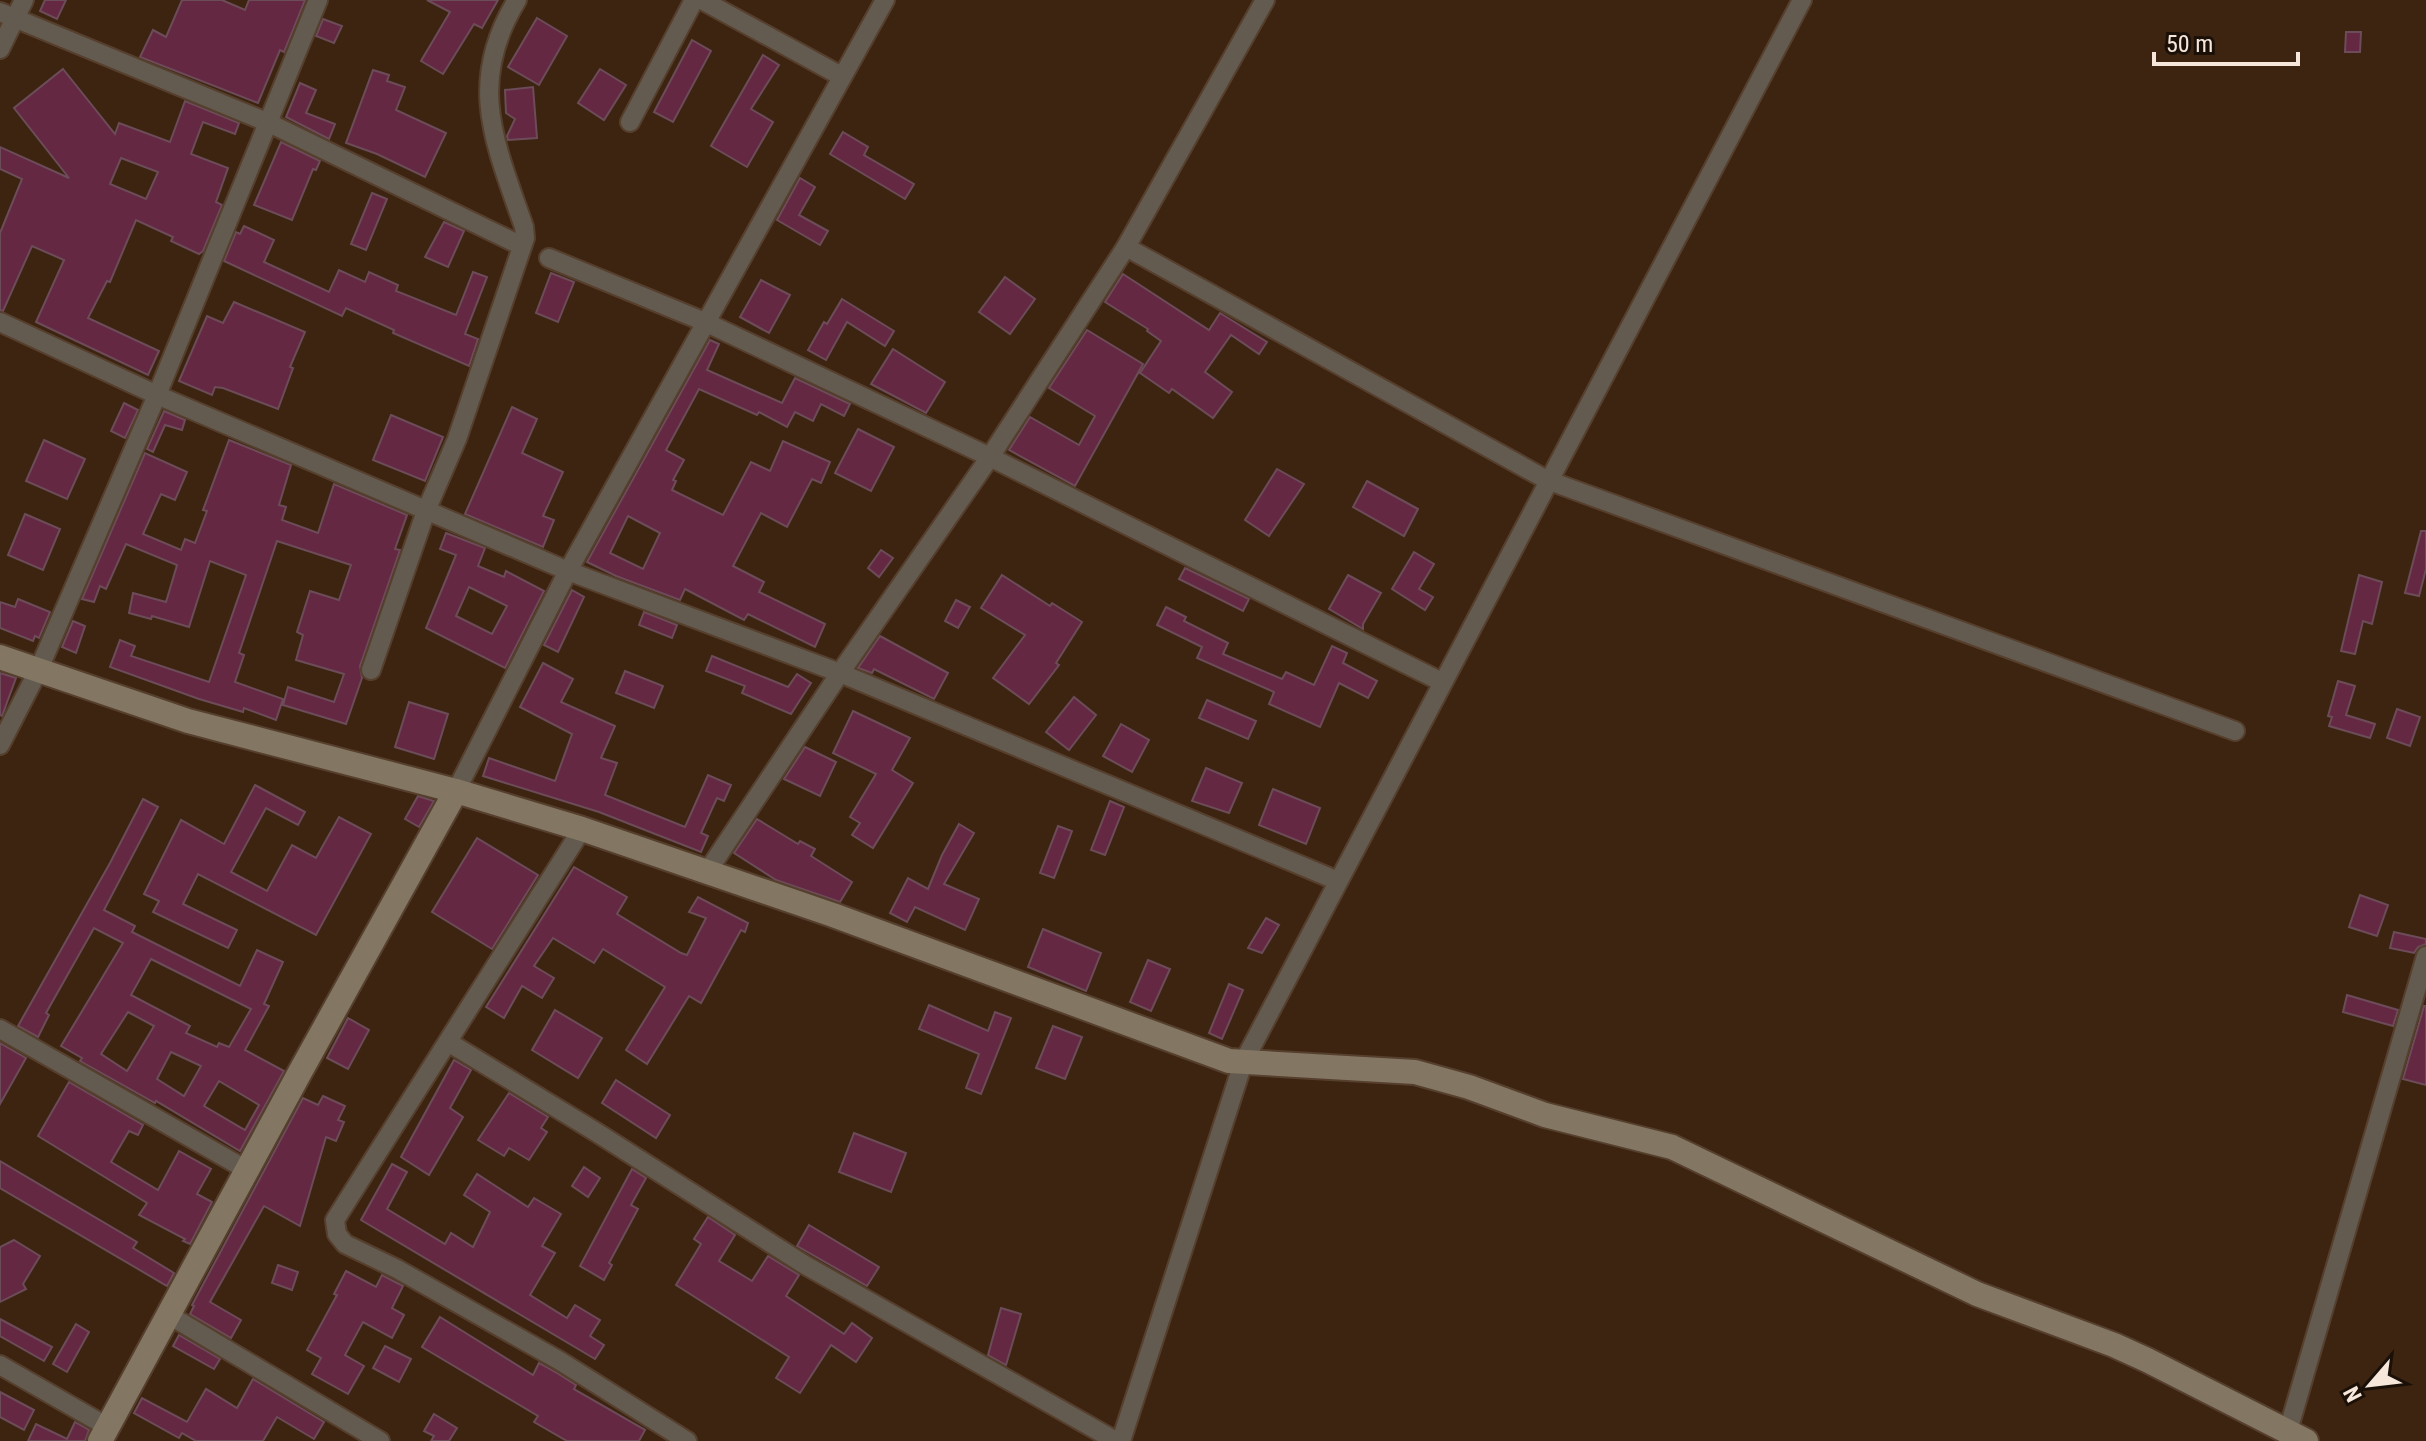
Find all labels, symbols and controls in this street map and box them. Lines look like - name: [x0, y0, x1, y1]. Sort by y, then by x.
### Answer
- scale bar: [2154, 16, 2298, 66]
- text: 50 m: [2166, 30, 2213, 58]
- north arrow: [2330, 1345, 2410, 1425]
- text: N: [2339, 1382, 2367, 1406]

